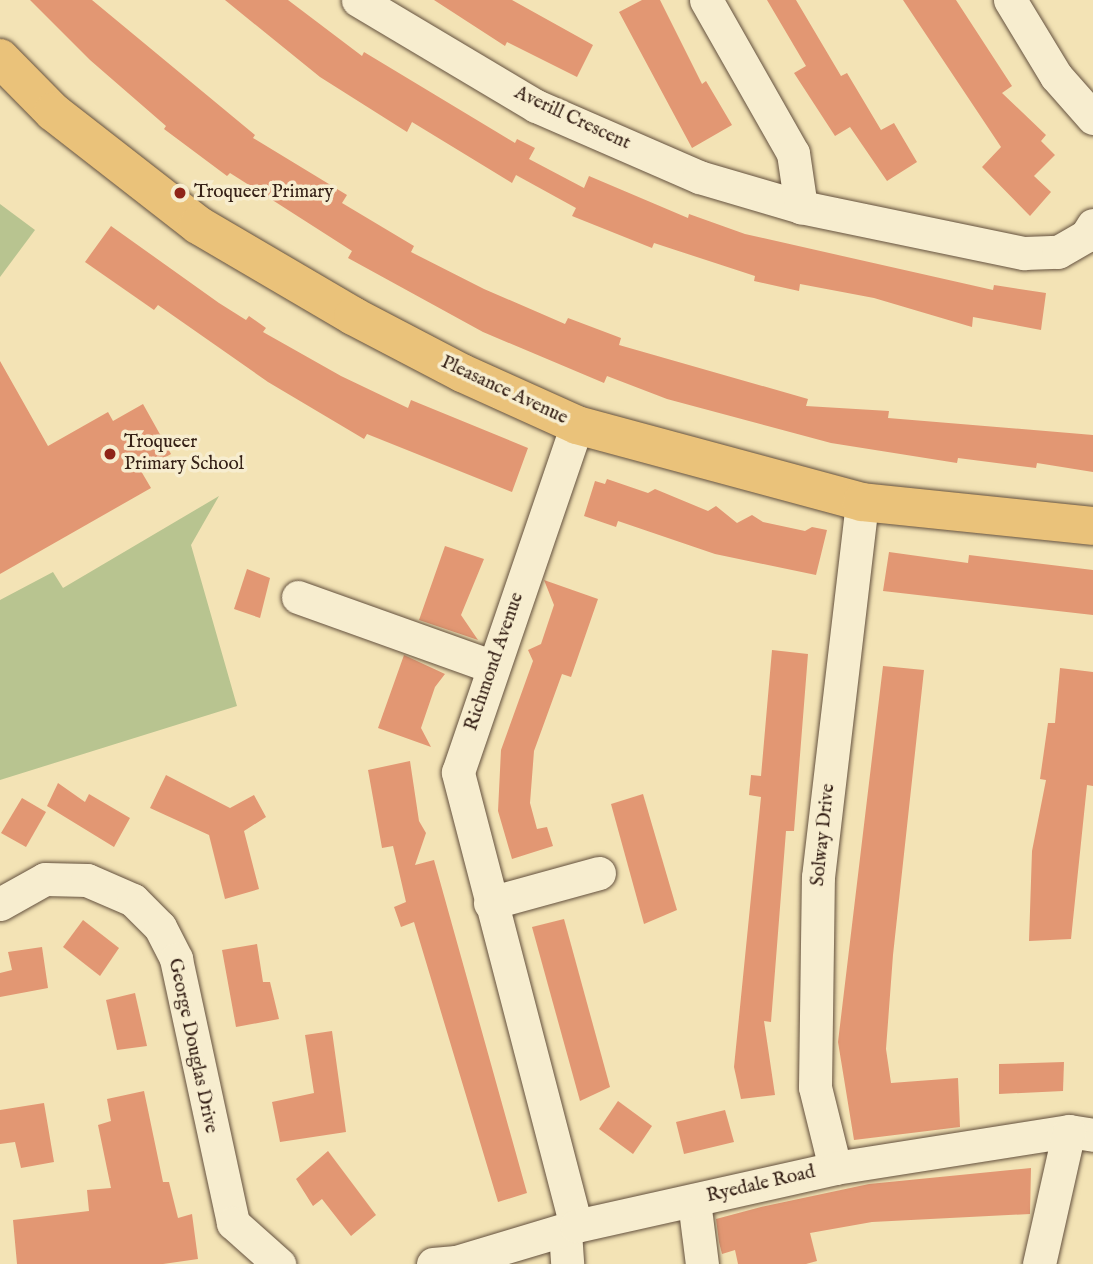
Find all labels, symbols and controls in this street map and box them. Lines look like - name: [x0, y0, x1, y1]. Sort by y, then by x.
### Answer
- street label: Averill Crescent: [510, 82, 634, 156]
- place label: Troqueer Primary: [194, 182, 334, 204]
- marker: Troqueer Primary: [172, 185, 188, 201]
- street label: Pleasance Avenue: [437, 352, 571, 430]
- place label: Troqueer Primary School: [124, 432, 244, 476]
- marker: Troqueer Primary School: [102, 446, 118, 462]
- street label: Richmond Avenue: [461, 590, 529, 734]
- street label: Solway Drive: [807, 783, 841, 887]
- street label: George Douglas Drive: [162, 956, 222, 1136]
- street label: Ryedale Road: [704, 1161, 818, 1209]

